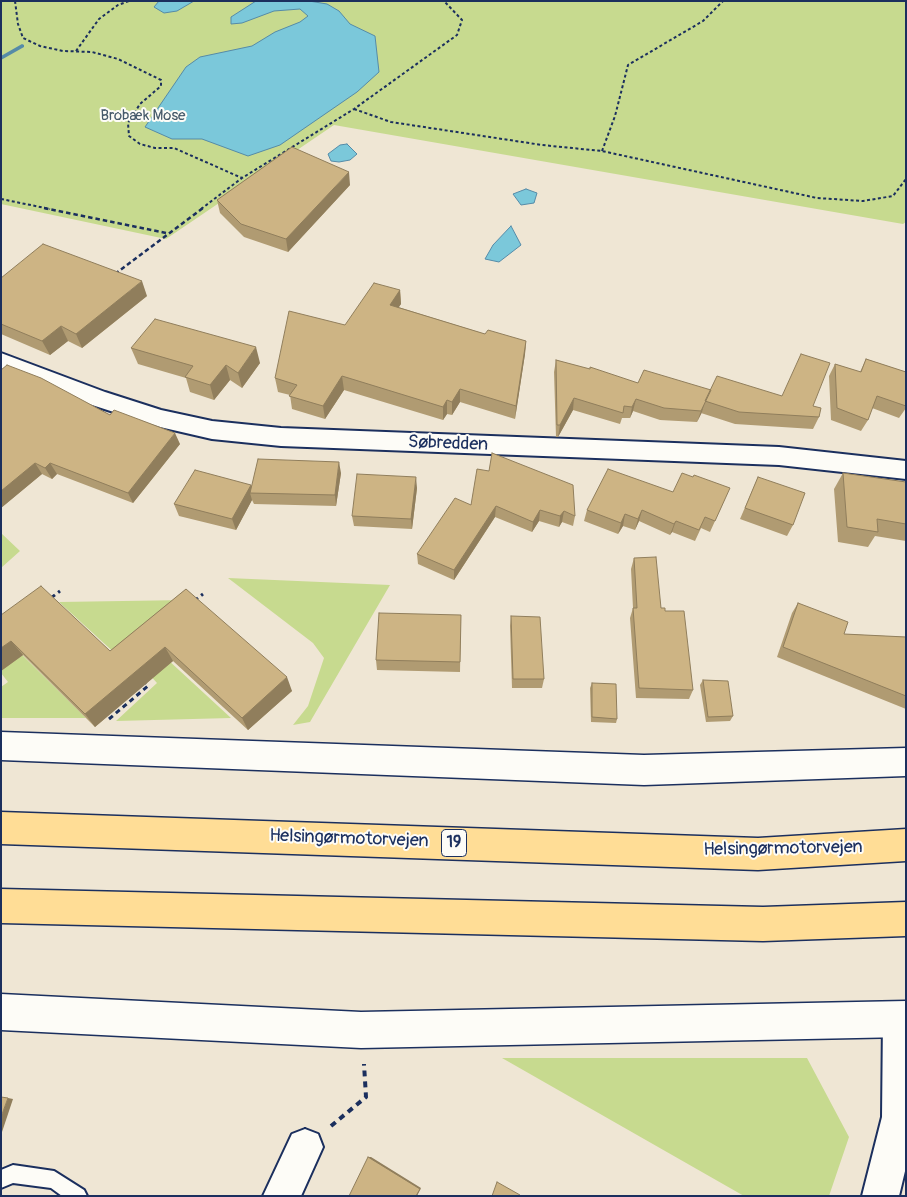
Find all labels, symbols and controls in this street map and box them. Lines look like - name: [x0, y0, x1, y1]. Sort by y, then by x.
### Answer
- park label: Brobæk Mose: [100, 107, 186, 125]
- street label: Søbredden: [407, 432, 489, 456]
- street label: Helsingørmotorvejen: [269, 825, 429, 853]
- road number: 19: [442, 830, 466, 856]
- street label: Helsingørmotorvejen: [703, 837, 863, 861]

